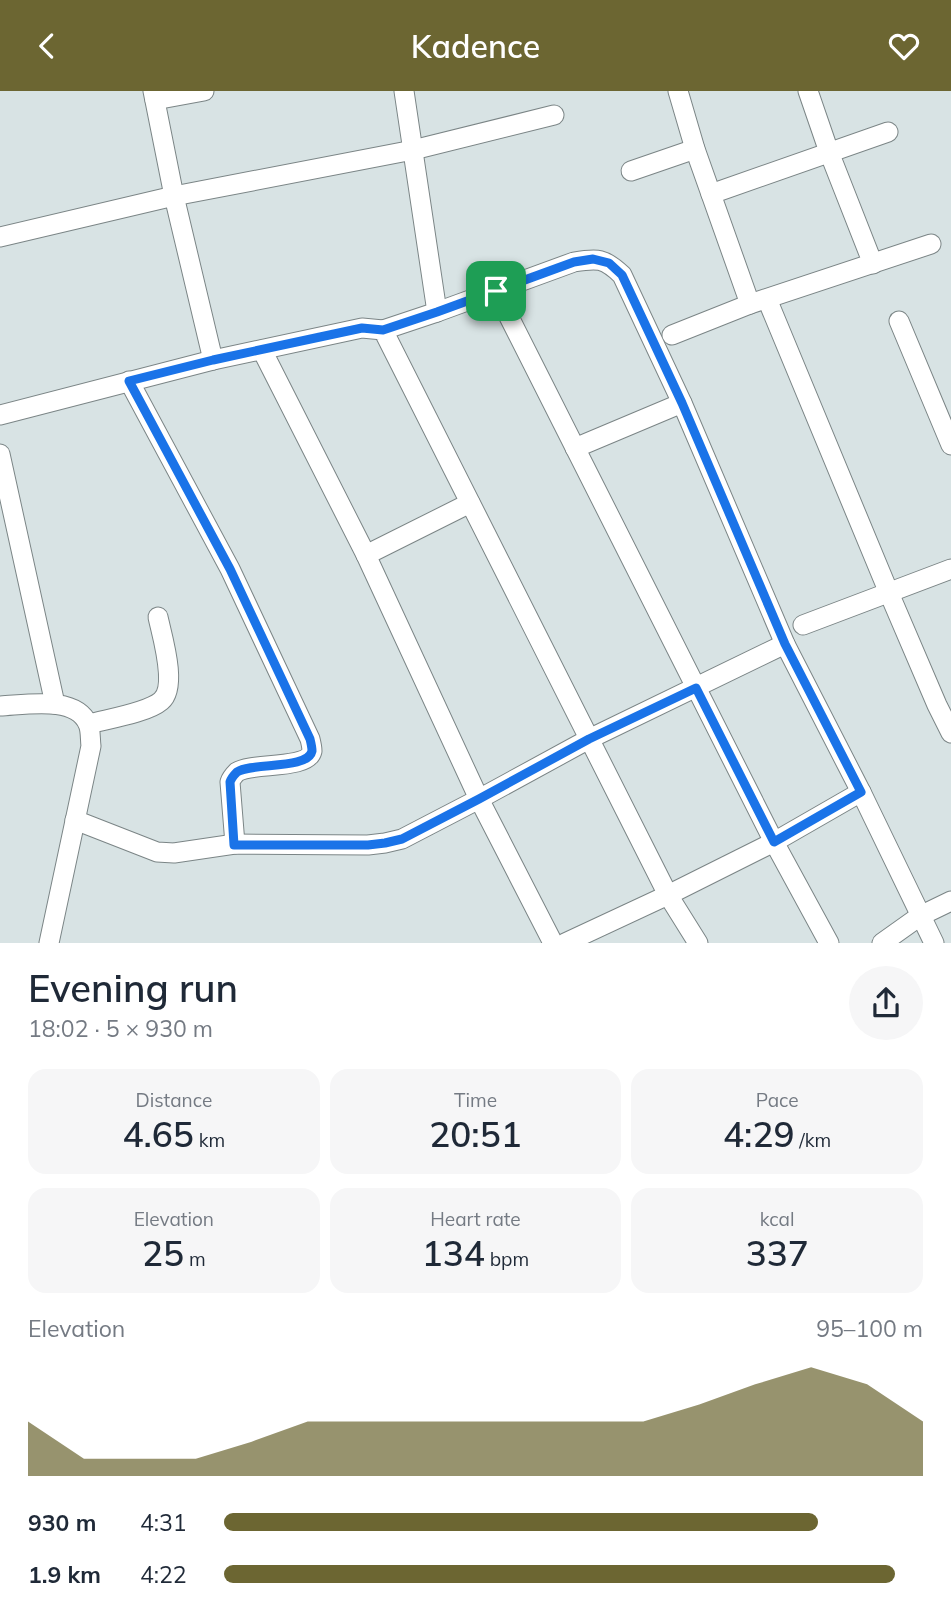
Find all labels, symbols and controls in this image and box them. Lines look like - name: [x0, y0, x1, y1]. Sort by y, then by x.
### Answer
- text: Kadence: [411, 26, 540, 66]
- icon: back: [28, 27, 66, 65]
- icon: heart: [885, 27, 923, 65]
- pin: [466, 261, 526, 321]
- icon: arrive: [477, 272, 515, 310]
- text: Evening run: [28, 964, 238, 1012]
- button: share: [849, 966, 923, 1040]
- text: 18:02 · 5 × 930 m: [28, 1014, 213, 1043]
- text: Distance: [135, 1088, 212, 1112]
- text: Time: [454, 1088, 497, 1112]
- text: Pace: [756, 1088, 799, 1112]
- text: 4.65: [122, 1112, 194, 1156]
- text: 20:51: [429, 1112, 522, 1156]
- text: 4:29: [723, 1112, 794, 1156]
- text: km: [194, 1128, 225, 1152]
- text: /km: [794, 1128, 831, 1152]
- text: Elevation: [134, 1207, 214, 1231]
- text: Heart rate: [430, 1207, 521, 1231]
- text: kcal: [760, 1207, 795, 1231]
- text: 25: [142, 1231, 184, 1275]
- text: 134: [422, 1231, 485, 1275]
- text: 337: [746, 1231, 809, 1275]
- text: m: [184, 1247, 206, 1271]
- text: bpm: [485, 1247, 529, 1271]
- text: Elevation: [28, 1314, 125, 1343]
- text: 95–100 m: [816, 1314, 923, 1343]
- text: 930 m: [28, 1508, 96, 1537]
- text: 4:31: [140, 1508, 187, 1537]
- text: 1.9 km: [28, 1560, 101, 1589]
- text: 4:22: [140, 1560, 187, 1589]

